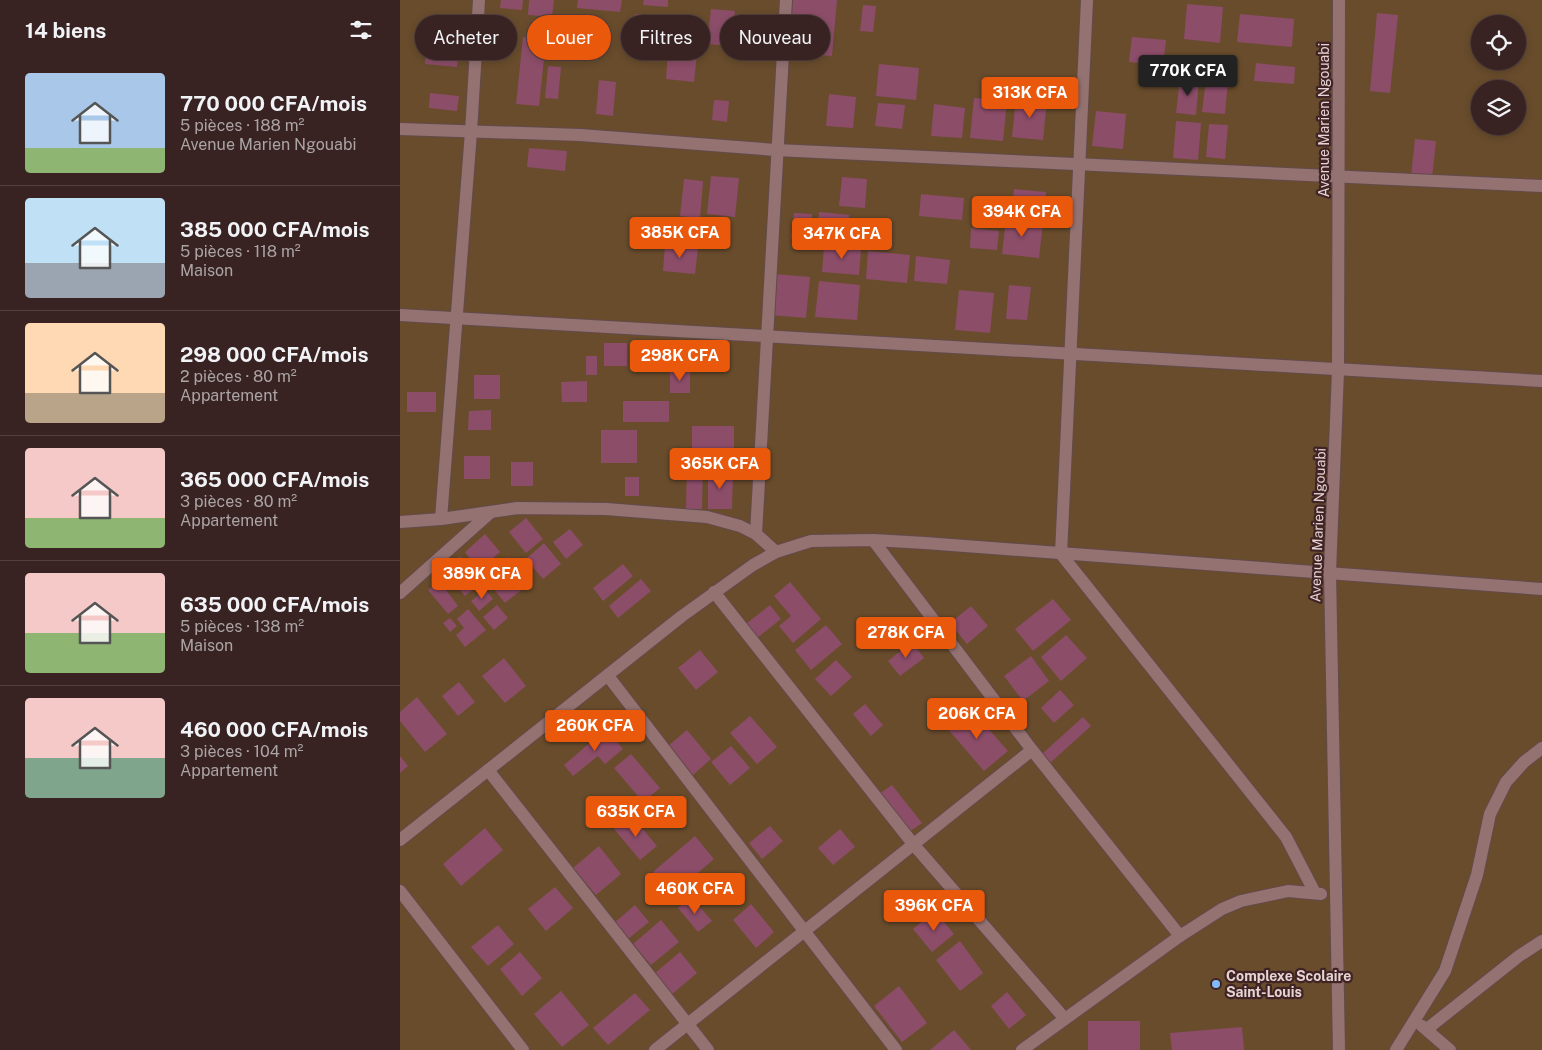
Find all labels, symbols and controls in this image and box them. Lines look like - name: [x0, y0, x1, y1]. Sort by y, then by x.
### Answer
- chip: Acheter: [415, 15, 517, 60]
- chip: Louer: [527, 15, 611, 60]
- chip: Filtres: [621, 15, 710, 60]
- chip: Nouveau: [720, 15, 830, 60]
- map controls: [1471, 15, 1526, 135]
- button: locate: [1471, 15, 1526, 70]
- icon: filters: [347, 16, 375, 44]
- text: 14 biens: [25, 18, 106, 43]
- street label: Avenue Marien Ngouabi: [1316, 43, 1332, 197]
- pin: 770K CFA: [1136, 54, 1240, 97]
- text: 770K CFA: [1149, 61, 1227, 80]
- pin: 313K CFA: [978, 76, 1082, 119]
- button: layers: [1471, 80, 1526, 135]
- text: 313K CFA: [992, 83, 1068, 102]
- text: 770 000 CFA/mois: [180, 91, 367, 116]
- icon: home: [65, 93, 125, 153]
- text: 5 pièces · 188 m²: [180, 116, 304, 135]
- text: Avenue Marien Ngouabi: [180, 135, 356, 154]
- pin: 394K CFA: [970, 196, 1074, 238]
- text: 394K CFA: [983, 202, 1061, 221]
- pin: 385K CFA: [628, 216, 732, 259]
- text: 385 000 CFA/mois: [180, 217, 369, 242]
- icon: home: [65, 218, 125, 278]
- pin: 347K CFA: [790, 218, 894, 260]
- text: 385K CFA: [640, 223, 720, 242]
- text: 347K CFA: [803, 224, 881, 243]
- text: 5 pièces · 118 m²: [180, 242, 301, 261]
- text: Maison: [180, 261, 233, 280]
- pin: 298K CFA: [628, 340, 732, 382]
- text: 298 000 CFA/mois: [180, 342, 369, 367]
- icon: home: [65, 343, 125, 403]
- text: 298K CFA: [641, 346, 719, 365]
- text: 2 pièces · 80 m²: [180, 367, 297, 386]
- text: Appartement: [180, 386, 278, 405]
- pin: 365K CFA: [668, 448, 772, 490]
- street label: Avenue Marien Ngouabi: [1307, 448, 1329, 602]
- text: 365K CFA: [681, 454, 759, 473]
- text: 365 000 CFA/mois: [180, 467, 369, 492]
- icon: home: [65, 468, 125, 528]
- text: 3 pièces · 80 m²: [180, 492, 297, 511]
- text: Appartement: [180, 511, 278, 530]
- pin: 389K CFA: [430, 558, 534, 600]
- text: 389K CFA: [443, 564, 521, 583]
- text: 635 000 CFA/mois: [180, 592, 369, 617]
- icon: home: [65, 593, 125, 653]
- pin: 278K CFA: [854, 616, 958, 659]
- text: 5 pièces · 138 m²: [180, 617, 304, 636]
- text: 278K CFA: [867, 623, 945, 642]
- text: Maison: [180, 636, 233, 655]
- pin: 206K CFA: [925, 698, 1029, 740]
- text: 206K CFA: [938, 704, 1016, 723]
- pin: 260K CFA: [543, 710, 647, 752]
- text: 260K CFA: [556, 716, 634, 735]
- text: 460 000 CFA/mois: [180, 717, 368, 742]
- icon: home: [65, 718, 125, 778]
- text: 3 pièces · 104 m²: [180, 742, 304, 761]
- text: Appartement: [180, 761, 278, 780]
- pin: 635K CFA: [584, 796, 688, 838]
- text: 635K CFA: [597, 802, 675, 821]
- pin: 460K CFA: [643, 872, 747, 915]
- text: 460K CFA: [656, 879, 734, 898]
- pin: 396K CFA: [882, 890, 986, 932]
- text: 396K CFA: [895, 896, 973, 915]
- place label: Complexe Scolaire Saint-Louis: [1226, 968, 1351, 1000]
- marker: Complexe Scolaire Saint-Louis: [1210, 978, 1222, 990]

